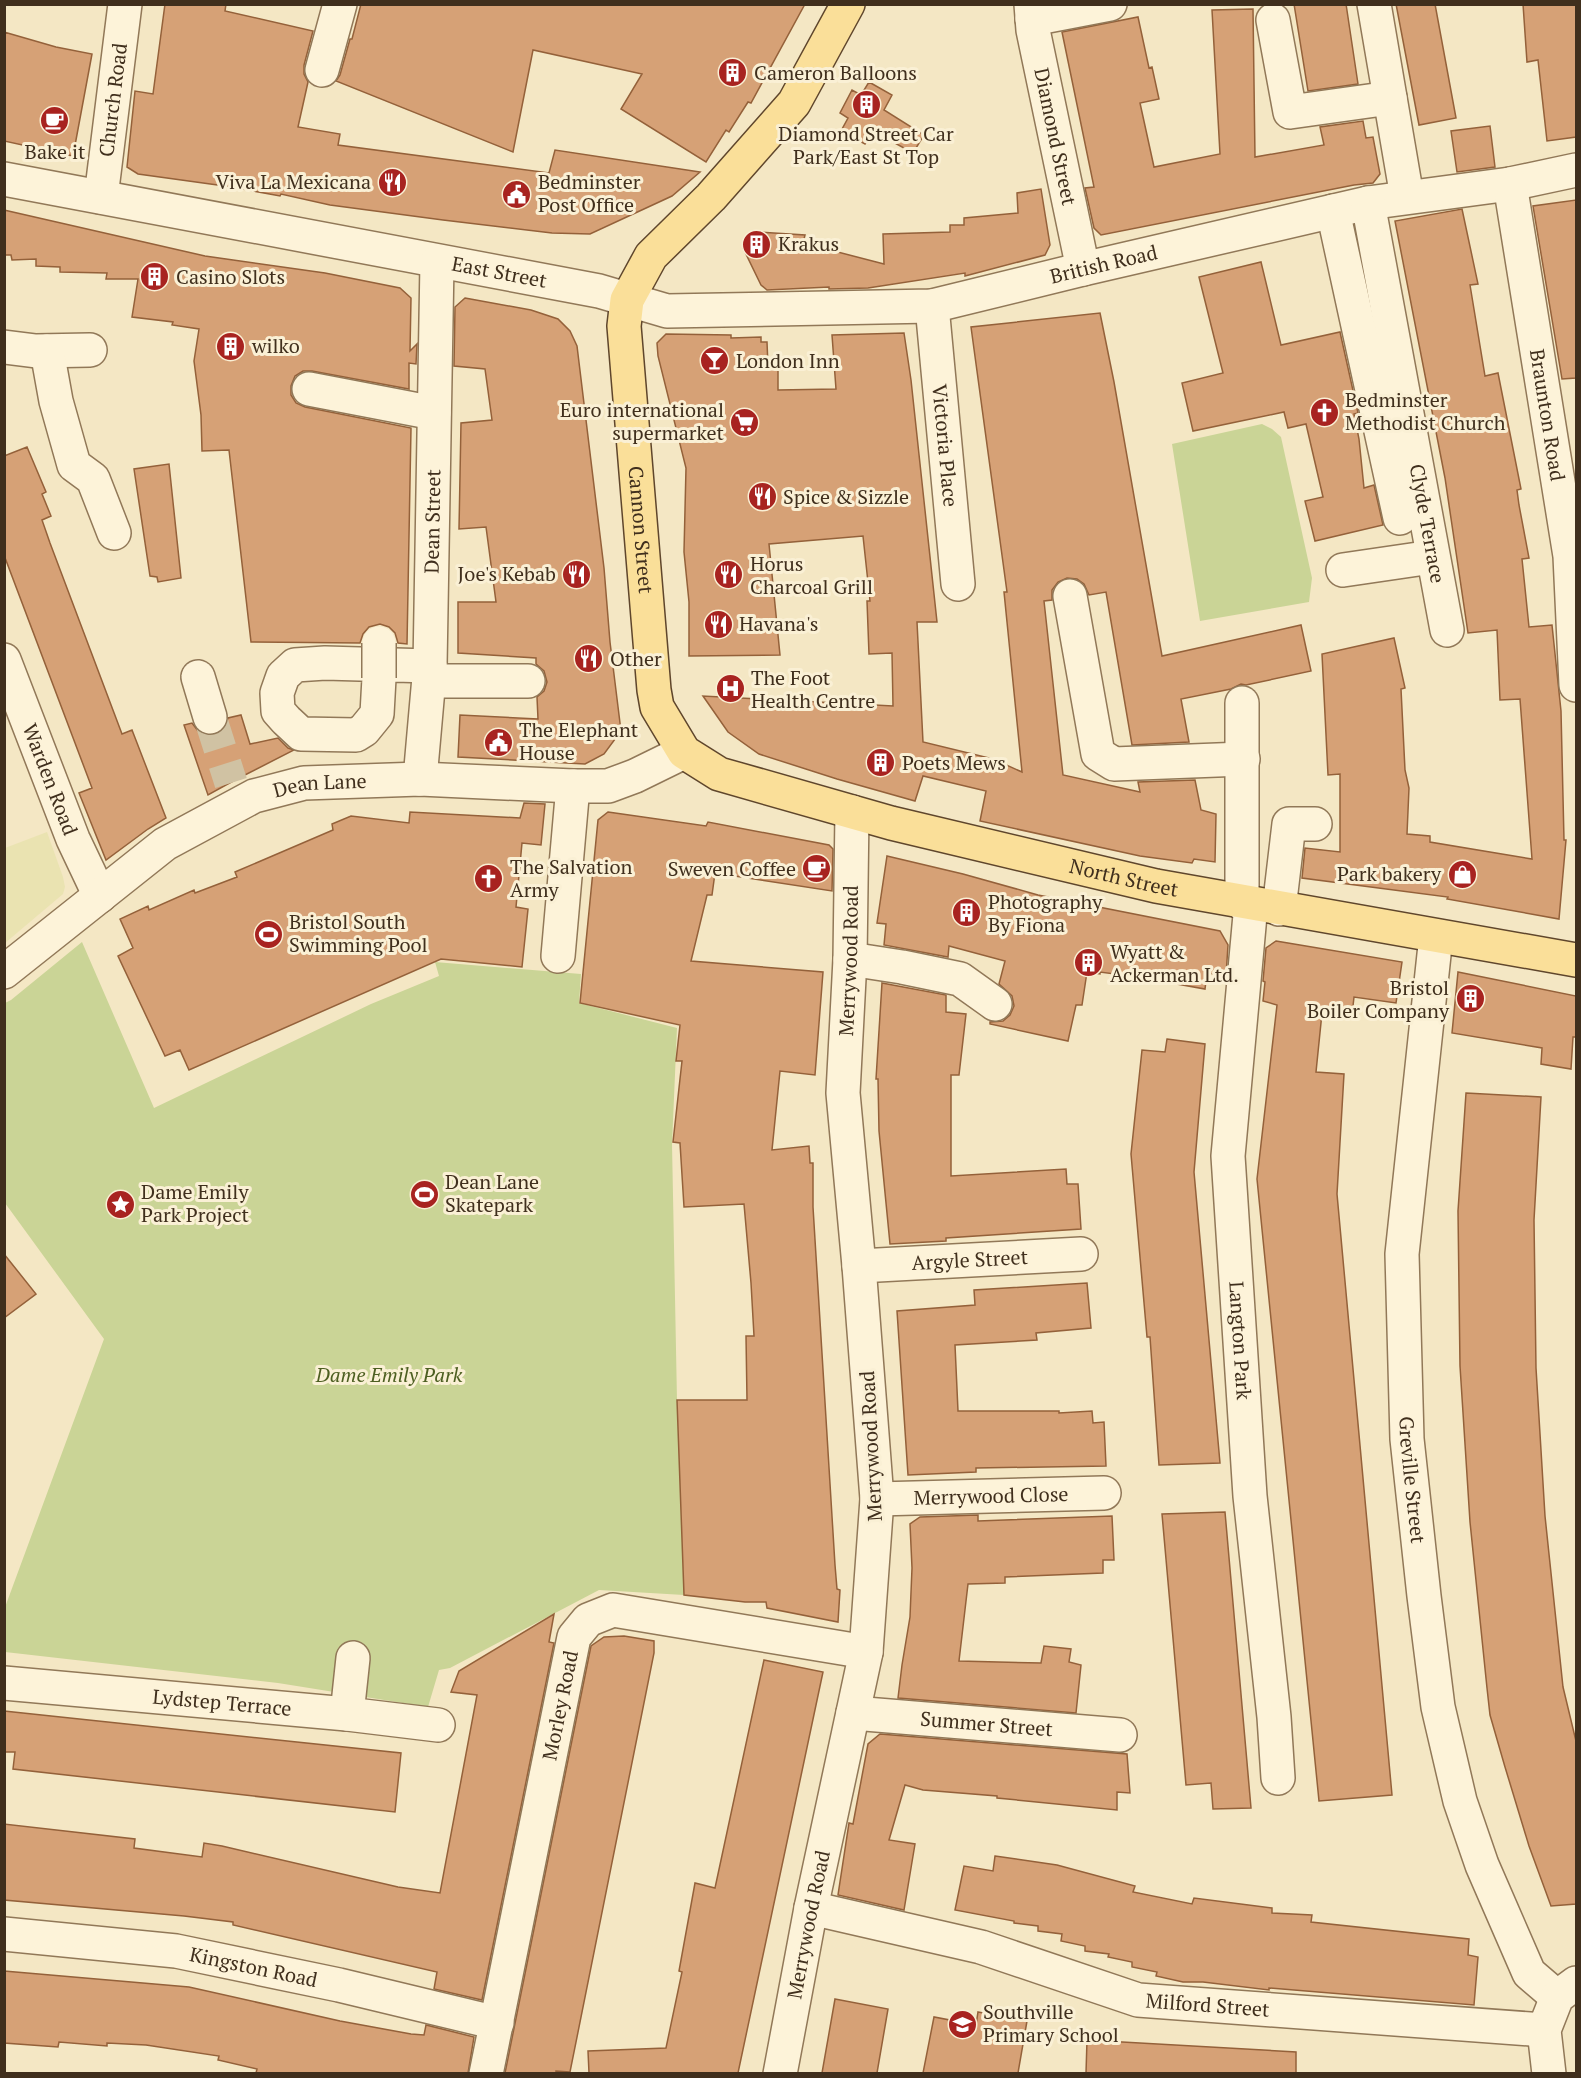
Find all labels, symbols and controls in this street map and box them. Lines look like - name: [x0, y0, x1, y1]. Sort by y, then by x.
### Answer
- street label: Church Road: [92, 41, 133, 158]
- building icon: Cameron Balloons: [717, 57, 749, 89]
- place label: Cameron Balloons: [754, 59, 917, 86]
- street label: Diamond Street: [1028, 65, 1083, 208]
- building icon: Diamond Street Car Park/East St Top: [850, 88, 882, 120]
- cafe icon: Bake it: [39, 105, 71, 137]
- place label: Diamond Street Car Park/East St Top: [778, 120, 954, 170]
- place label: Bake it: [25, 138, 86, 165]
- restaurant icon: Viva La Mexicana: [376, 166, 408, 198]
- place label: Viva La Mexicana: [215, 168, 371, 195]
- place label: Bedminster Post Office: [538, 168, 641, 218]
- public building icon: Bedminster Post Office: [501, 178, 533, 210]
- building icon: Krakus: [741, 228, 773, 260]
- place label: Krakus: [778, 230, 839, 257]
- street label: British Road: [1047, 238, 1160, 290]
- street label: East Street: [450, 250, 550, 294]
- building icon: Casino Slots: [139, 261, 171, 293]
- place label: Casino Slots: [176, 263, 285, 290]
- building icon: wilko: [215, 330, 247, 362]
- place label: wilko: [251, 332, 300, 359]
- bar icon: London Inn: [699, 345, 731, 377]
- place label: London Inn: [736, 347, 840, 374]
- street label: Braunton Road: [1524, 347, 1572, 483]
- street label: Victoria Place: [926, 383, 965, 508]
- place label: Bedminster Methodist Church: [1345, 386, 1506, 436]
- place label: Euro international supermarket: [560, 396, 725, 446]
- church icon: Bedminster Methodist Church: [1308, 396, 1340, 428]
- supermarket icon: Euro international supermarket: [729, 406, 761, 438]
- street label: Clyde Terrace: [1404, 462, 1452, 585]
- street label: Cannon Street: [623, 465, 660, 595]
- street label: Dean Street: [418, 468, 446, 574]
- restaurant icon: Spice & Sizzle: [746, 481, 778, 513]
- place label: Spice & Sizzle: [783, 483, 909, 510]
- place label: Horus Charcoal Grill: [750, 550, 873, 600]
- restaurant icon: Joe's Kebab: [561, 558, 593, 590]
- restaurant icon: Horus Charcoal Grill: [713, 559, 745, 591]
- place label: Joe's Kebab: [458, 560, 556, 587]
- restaurant icon: Havana's: [702, 608, 734, 640]
- place label: Havana's: [739, 610, 818, 637]
- restaurant icon: Other: [573, 643, 605, 675]
- place label: Other: [610, 645, 662, 672]
- place label: The Foot Health Centre: [751, 664, 875, 714]
- hospital icon: The Foot Health Centre: [714, 673, 746, 705]
- place label: The Elephant House: [519, 716, 639, 766]
- street label: Warden Road: [17, 719, 84, 839]
- public building icon: The Elephant House: [482, 726, 514, 758]
- building icon: Poets Mews: [865, 747, 897, 779]
- place label: Poets Mews: [902, 749, 1006, 776]
- street label: Dean Lane: [270, 767, 367, 804]
- street label: North Street: [1067, 852, 1181, 903]
- place label: The Salvation Army: [510, 853, 633, 903]
- cafe icon: Sweven Coffee: [801, 853, 833, 885]
- place label: Sweven Coffee: [668, 855, 796, 882]
- shop icon: Park bakery: [1446, 858, 1478, 890]
- place label: Park bakery: [1337, 860, 1442, 887]
- church icon: The Salvation Army: [473, 862, 505, 894]
- street label: Merrywood Road: [832, 885, 864, 1037]
- place label: Photography By Fiona: [988, 888, 1103, 938]
- building icon: Photography By Fiona: [951, 897, 983, 929]
- place label: Bristol South Swimming Pool: [289, 908, 428, 958]
- sports icon: Bristol South Swimming Pool: [252, 918, 284, 950]
- place label: Wyatt & Ackerman Ltd.: [1110, 938, 1239, 988]
- building icon: Wyatt & Ackerman Ltd.: [1073, 947, 1105, 979]
- place label: Bristol Boiler Company: [1307, 974, 1450, 1024]
- building icon: Bristol Boiler Company: [1454, 983, 1486, 1015]
- place label: Dean Lane Skatepark: [445, 1168, 539, 1218]
- place label: Dame Emily Park Project: [141, 1178, 250, 1228]
- sports icon: Dean Lane Skatepark: [408, 1178, 440, 1210]
- place icon: Dame Emily Park Project: [104, 1188, 136, 1220]
- street label: Argyle Street: [911, 1243, 1029, 1276]
- street label: Langton Park: [1223, 1280, 1258, 1401]
- park label: Dame Emily Park: [315, 1361, 463, 1388]
- street label: Merrywood Road: [853, 1370, 888, 1522]
- street label: Greville Street: [1393, 1416, 1432, 1545]
- street label: Merrywood Close: [913, 1480, 1069, 1511]
- street label: Morley Road: [535, 1648, 584, 1763]
- street label: Lydstep Terrace: [152, 1682, 293, 1722]
- street label: Summer Street: [919, 1705, 1054, 1742]
- street label: Merrywood Road: [780, 1848, 836, 2001]
- street label: Kingston Road: [187, 1940, 320, 1993]
- street label: Milford Street: [1145, 1987, 1271, 2023]
- place label: Southville Primary School: [983, 1998, 1119, 2048]
- school or university icon: Southville Primary School: [946, 2008, 978, 2040]

